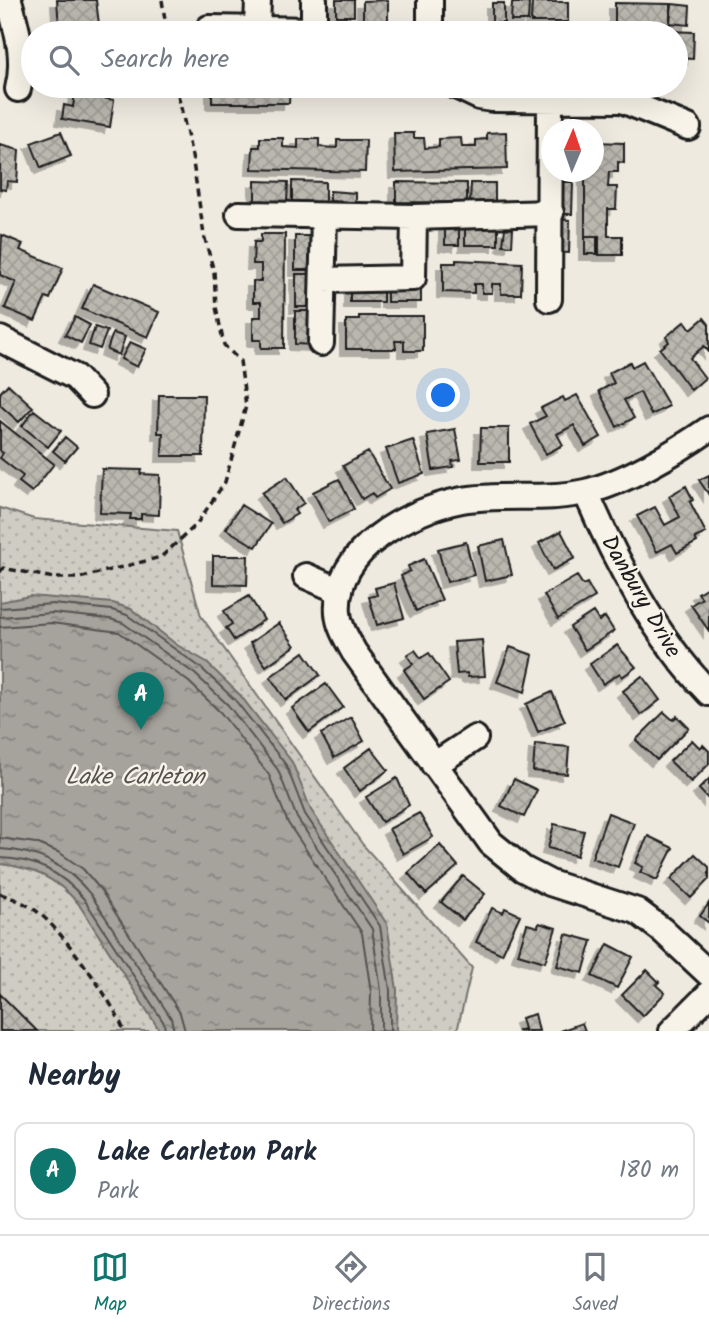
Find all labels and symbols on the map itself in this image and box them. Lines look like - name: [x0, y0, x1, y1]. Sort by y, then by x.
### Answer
- north arrow: [541, 119, 604, 182]
- your location: [426, 378, 460, 412]
- street label: Danbury Drive: [591, 529, 690, 665]
- pin: A: [118, 672, 164, 730]
- water label: Lake Carleton: [65, 758, 207, 797]

